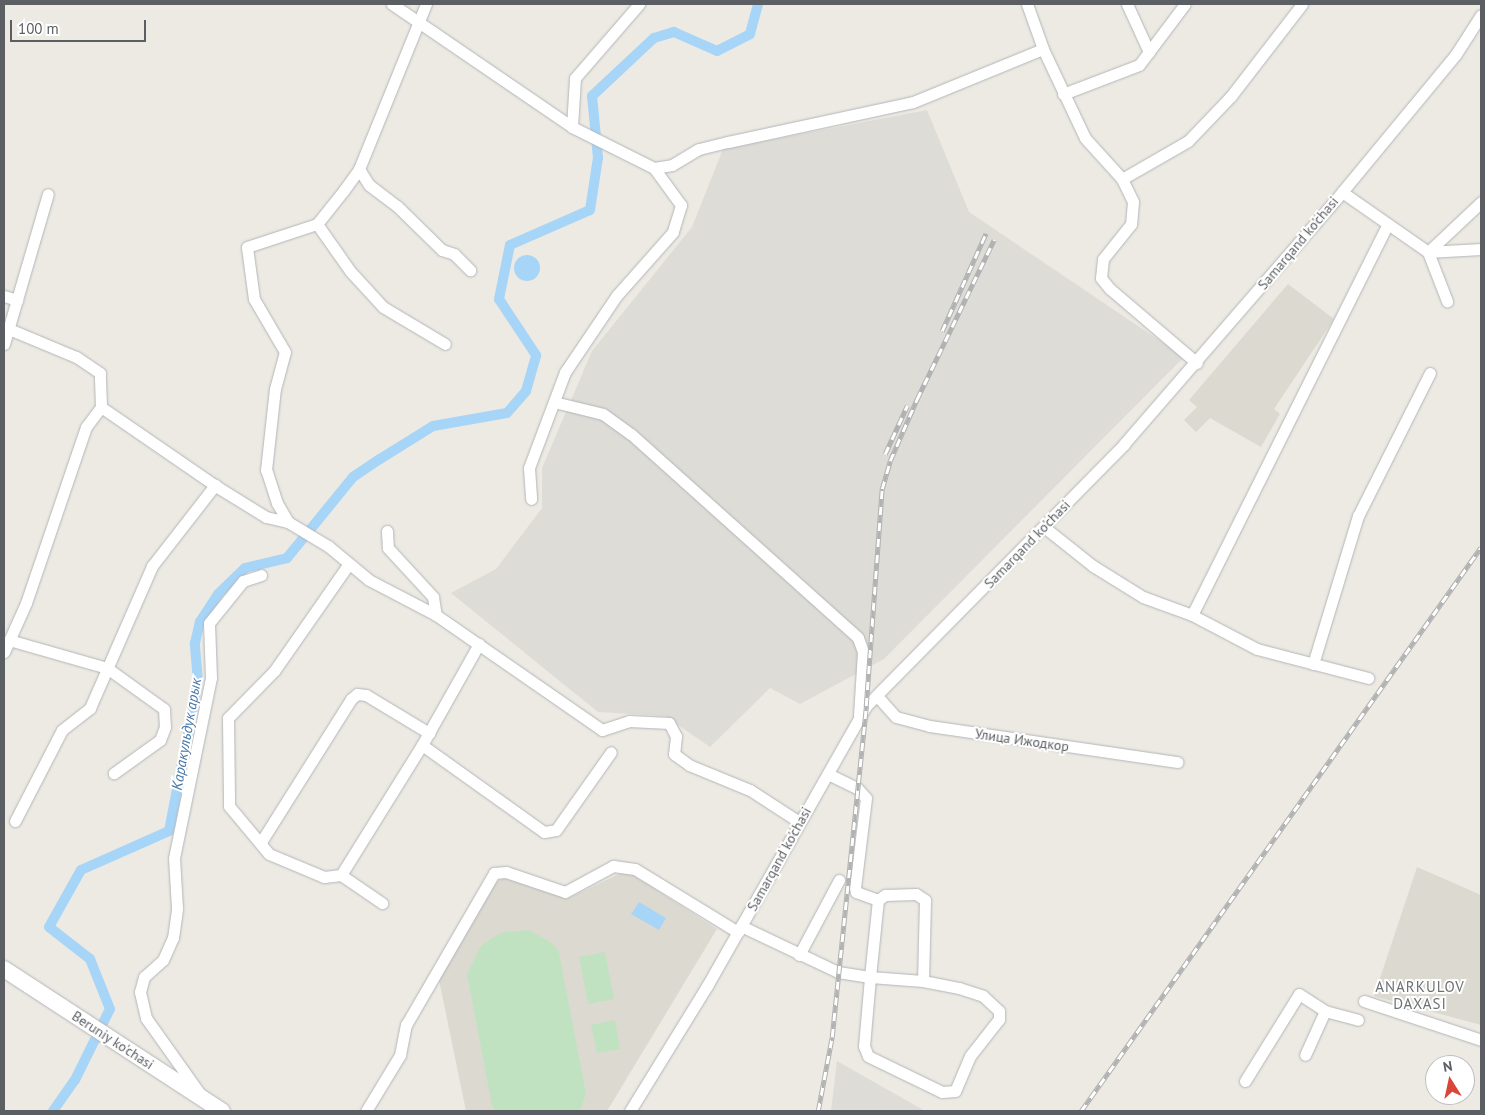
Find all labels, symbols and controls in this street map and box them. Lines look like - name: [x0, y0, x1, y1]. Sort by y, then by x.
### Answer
- scale bar: [12, 10, 149, 42]
- text: 100 m: [18, 19, 59, 38]
- street label: Samarqand ko'chasi: [1254, 193, 1342, 293]
- street label: Samarqand ko'chasi: [981, 496, 1073, 592]
- water label: Каракульдук арык: [167, 676, 205, 792]
- street label: Улица Ижодкор: [974, 725, 1070, 755]
- street label: Samarqand ko'chasi: [743, 804, 815, 914]
- district label: ANARKULOV DAXASI: [1374, 977, 1466, 1012]
- street label: Beruniy ko'chasi: [69, 1007, 157, 1073]
- north arrow: [1425, 1055, 1475, 1105]
- text: N: [1441, 1057, 1454, 1076]

